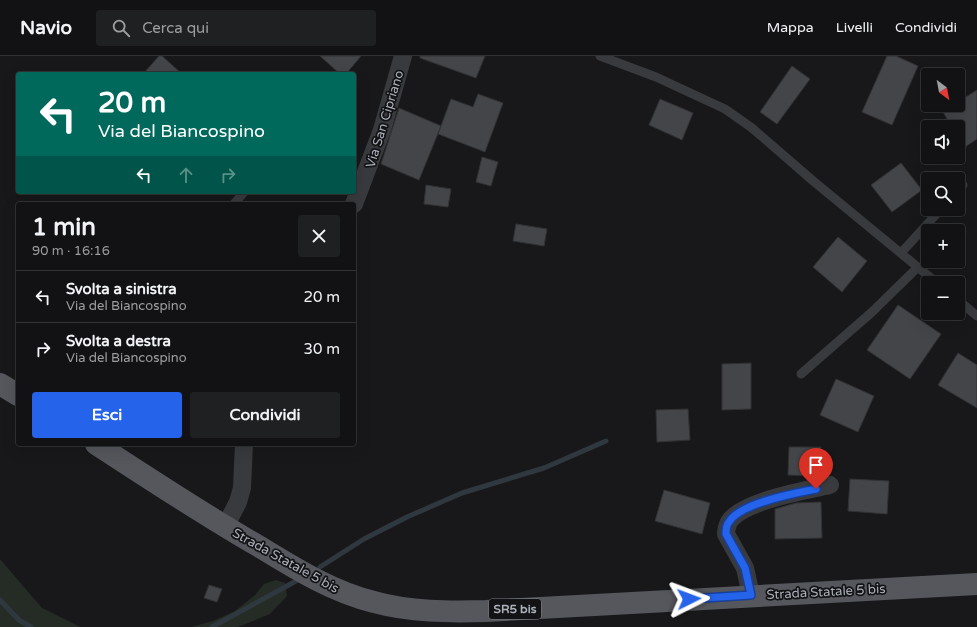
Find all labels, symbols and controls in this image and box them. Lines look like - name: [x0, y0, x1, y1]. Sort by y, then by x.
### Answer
- search box: [96, 10, 376, 46]
- text: Navio: [20, 17, 72, 39]
- icon: search: [110, 17, 132, 39]
- text: Cerca qui: [142, 19, 209, 37]
- text: Mappa: [767, 19, 814, 36]
- text: Livelli: [836, 19, 873, 36]
- text: Condividi: [895, 19, 957, 36]
- street label: Via San Cipriano: [363, 68, 407, 170]
- north arrow: [921, 68, 965, 112]
- map controls: [921, 68, 965, 320]
- text: 20 m: [98, 86, 166, 120]
- icon: left: [32, 88, 84, 140]
- text: Via del Biancospino: [98, 120, 265, 142]
- button: sound: [921, 120, 965, 164]
- icon: left: [133, 164, 155, 186]
- icon: ahead: [175, 164, 197, 186]
- icon: right: [217, 164, 239, 186]
- button: search: [921, 172, 965, 216]
- text: 1 min: [32, 213, 96, 242]
- button: close: [298, 215, 340, 257]
- button: +: [921, 224, 965, 268]
- text: 90 m · 16:16: [32, 243, 110, 259]
- button: −: [921, 276, 965, 320]
- text: Svolta a sinistra: [66, 280, 177, 298]
- icon: left: [32, 286, 54, 308]
- text: 20 m: [303, 288, 340, 306]
- text: Via del Biancospino: [66, 298, 187, 314]
- text: Svolta a destra: [66, 332, 171, 350]
- icon: right: [32, 338, 54, 360]
- text: 30 m: [303, 340, 340, 358]
- text: Via del Biancospino: [66, 350, 187, 366]
- button: Esci: [32, 392, 182, 438]
- button: Condividi: [190, 392, 340, 438]
- pin: [799, 448, 833, 489]
- icon: arrive: [805, 454, 827, 476]
- street label: Strada Statale 5 bis: [230, 525, 342, 597]
- position arrow: [668, 578, 710, 620]
- street label: Strada Statale 5 bis: [766, 581, 886, 603]
- road number: SR5 bis: [489, 599, 541, 619]

